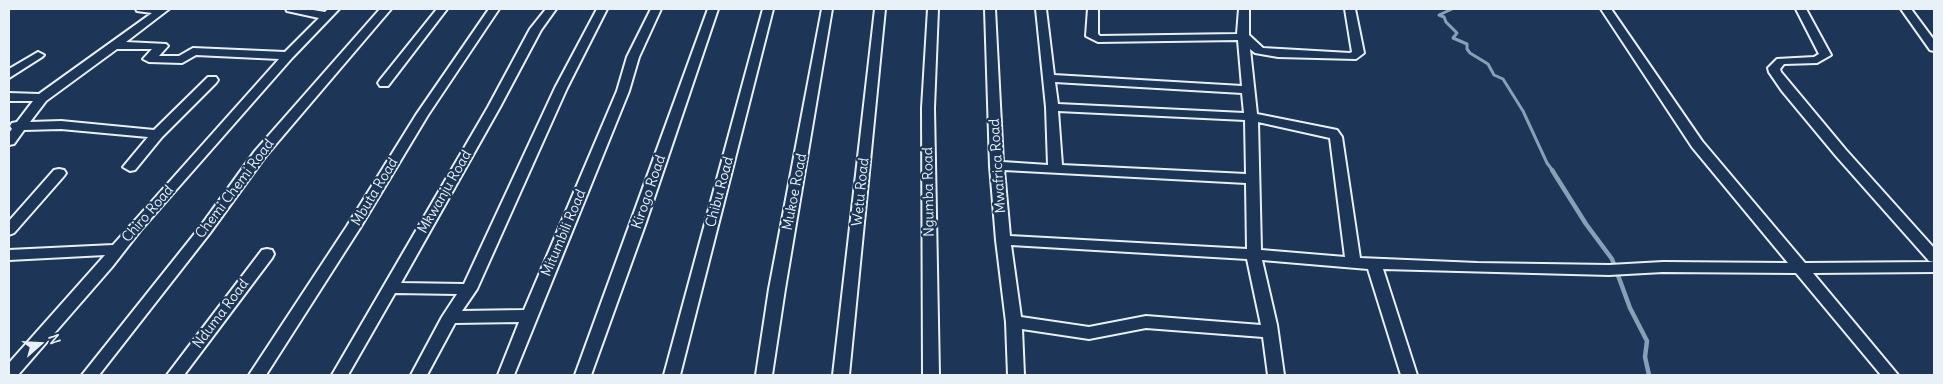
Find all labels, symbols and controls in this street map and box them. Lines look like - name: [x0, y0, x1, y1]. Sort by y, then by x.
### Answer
- street label: Mwafrica Road: [986, 118, 1010, 214]
- street label: Chemi Chemi Road: [192, 136, 278, 242]
- street label: Ngumba Road: [920, 147, 938, 237]
- street label: Mkwanju Road: [414, 148, 476, 236]
- street label: Mukoe Road: [779, 152, 811, 232]
- street label: Kirogo Road: [629, 153, 669, 231]
- street label: Mbuta Road: [348, 155, 402, 229]
- street label: Chibu Road: [703, 155, 737, 229]
- street label: Wetu Road: [849, 157, 873, 227]
- street label: Chiro Road: [119, 182, 177, 246]
- street label: Mitumbili Road: [538, 187, 590, 279]
- street label: Nduma Road: [189, 276, 253, 352]
- north arrow: [15, 319, 65, 369]
- text: N: [44, 332, 64, 347]

